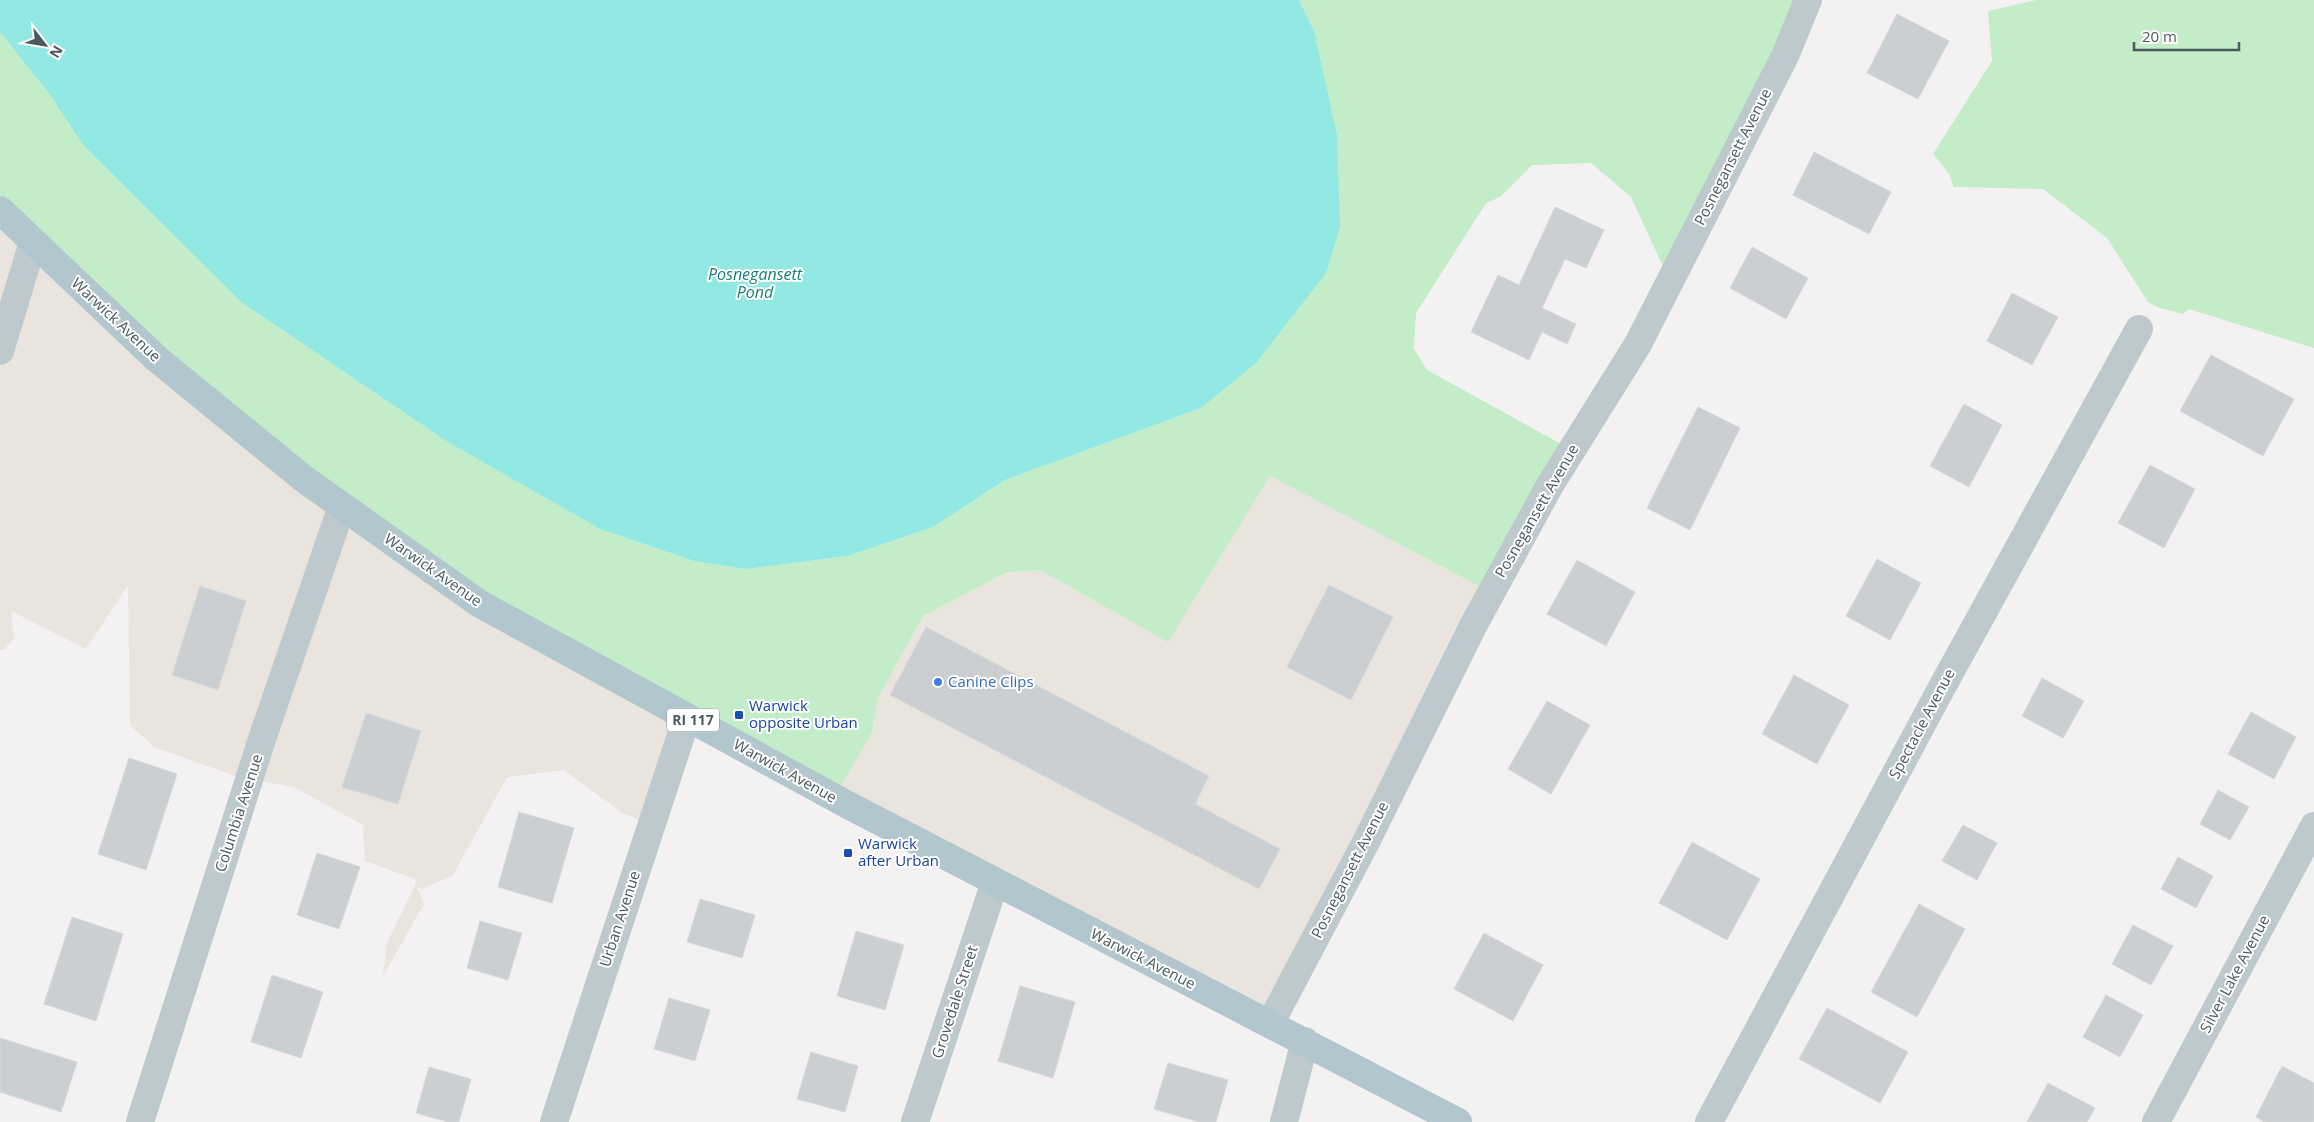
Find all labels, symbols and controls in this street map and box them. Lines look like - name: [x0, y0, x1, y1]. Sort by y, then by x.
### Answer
- north arrow: [20, 20, 70, 70]
- scale bar: [2134, 20, 2239, 52]
- text: 20 m: [2142, 26, 2177, 46]
- text: N: [45, 42, 68, 62]
- street label: Posnegansett Avenue: [1689, 85, 1775, 228]
- water label: Posnegansett Pond: [708, 263, 803, 303]
- street label: Warwick Avenue: [68, 273, 166, 366]
- street label: Posnegansett Avenue: [1490, 440, 1583, 581]
- street label: Warwick Avenue: [381, 528, 486, 610]
- street label: Spectacle Avenue: [1884, 665, 1959, 782]
- place label: Canine Clips: [948, 671, 1034, 691]
- marker: Canine Clips: [932, 676, 944, 688]
- place label: Warwick opposite Urban: [749, 695, 858, 732]
- road number: RI 117: [667, 708, 719, 732]
- marker: Warwick opposite Urban: [733, 709, 745, 721]
- street label: Warwick Avenue: [730, 734, 841, 807]
- street label: Columbia Avenue: [210, 751, 267, 874]
- street label: Posnegansett Avenue: [1306, 798, 1392, 941]
- place label: Warwick after Urban: [858, 833, 939, 870]
- marker: Warwick after Urban: [842, 847, 854, 859]
- street label: Urban Avenue: [594, 868, 644, 969]
- street label: Silver Lake Avenue: [2195, 911, 2274, 1036]
- street label: Warwick Avenue: [1088, 923, 1199, 993]
- street label: Grovedale Street: [926, 943, 982, 1061]

